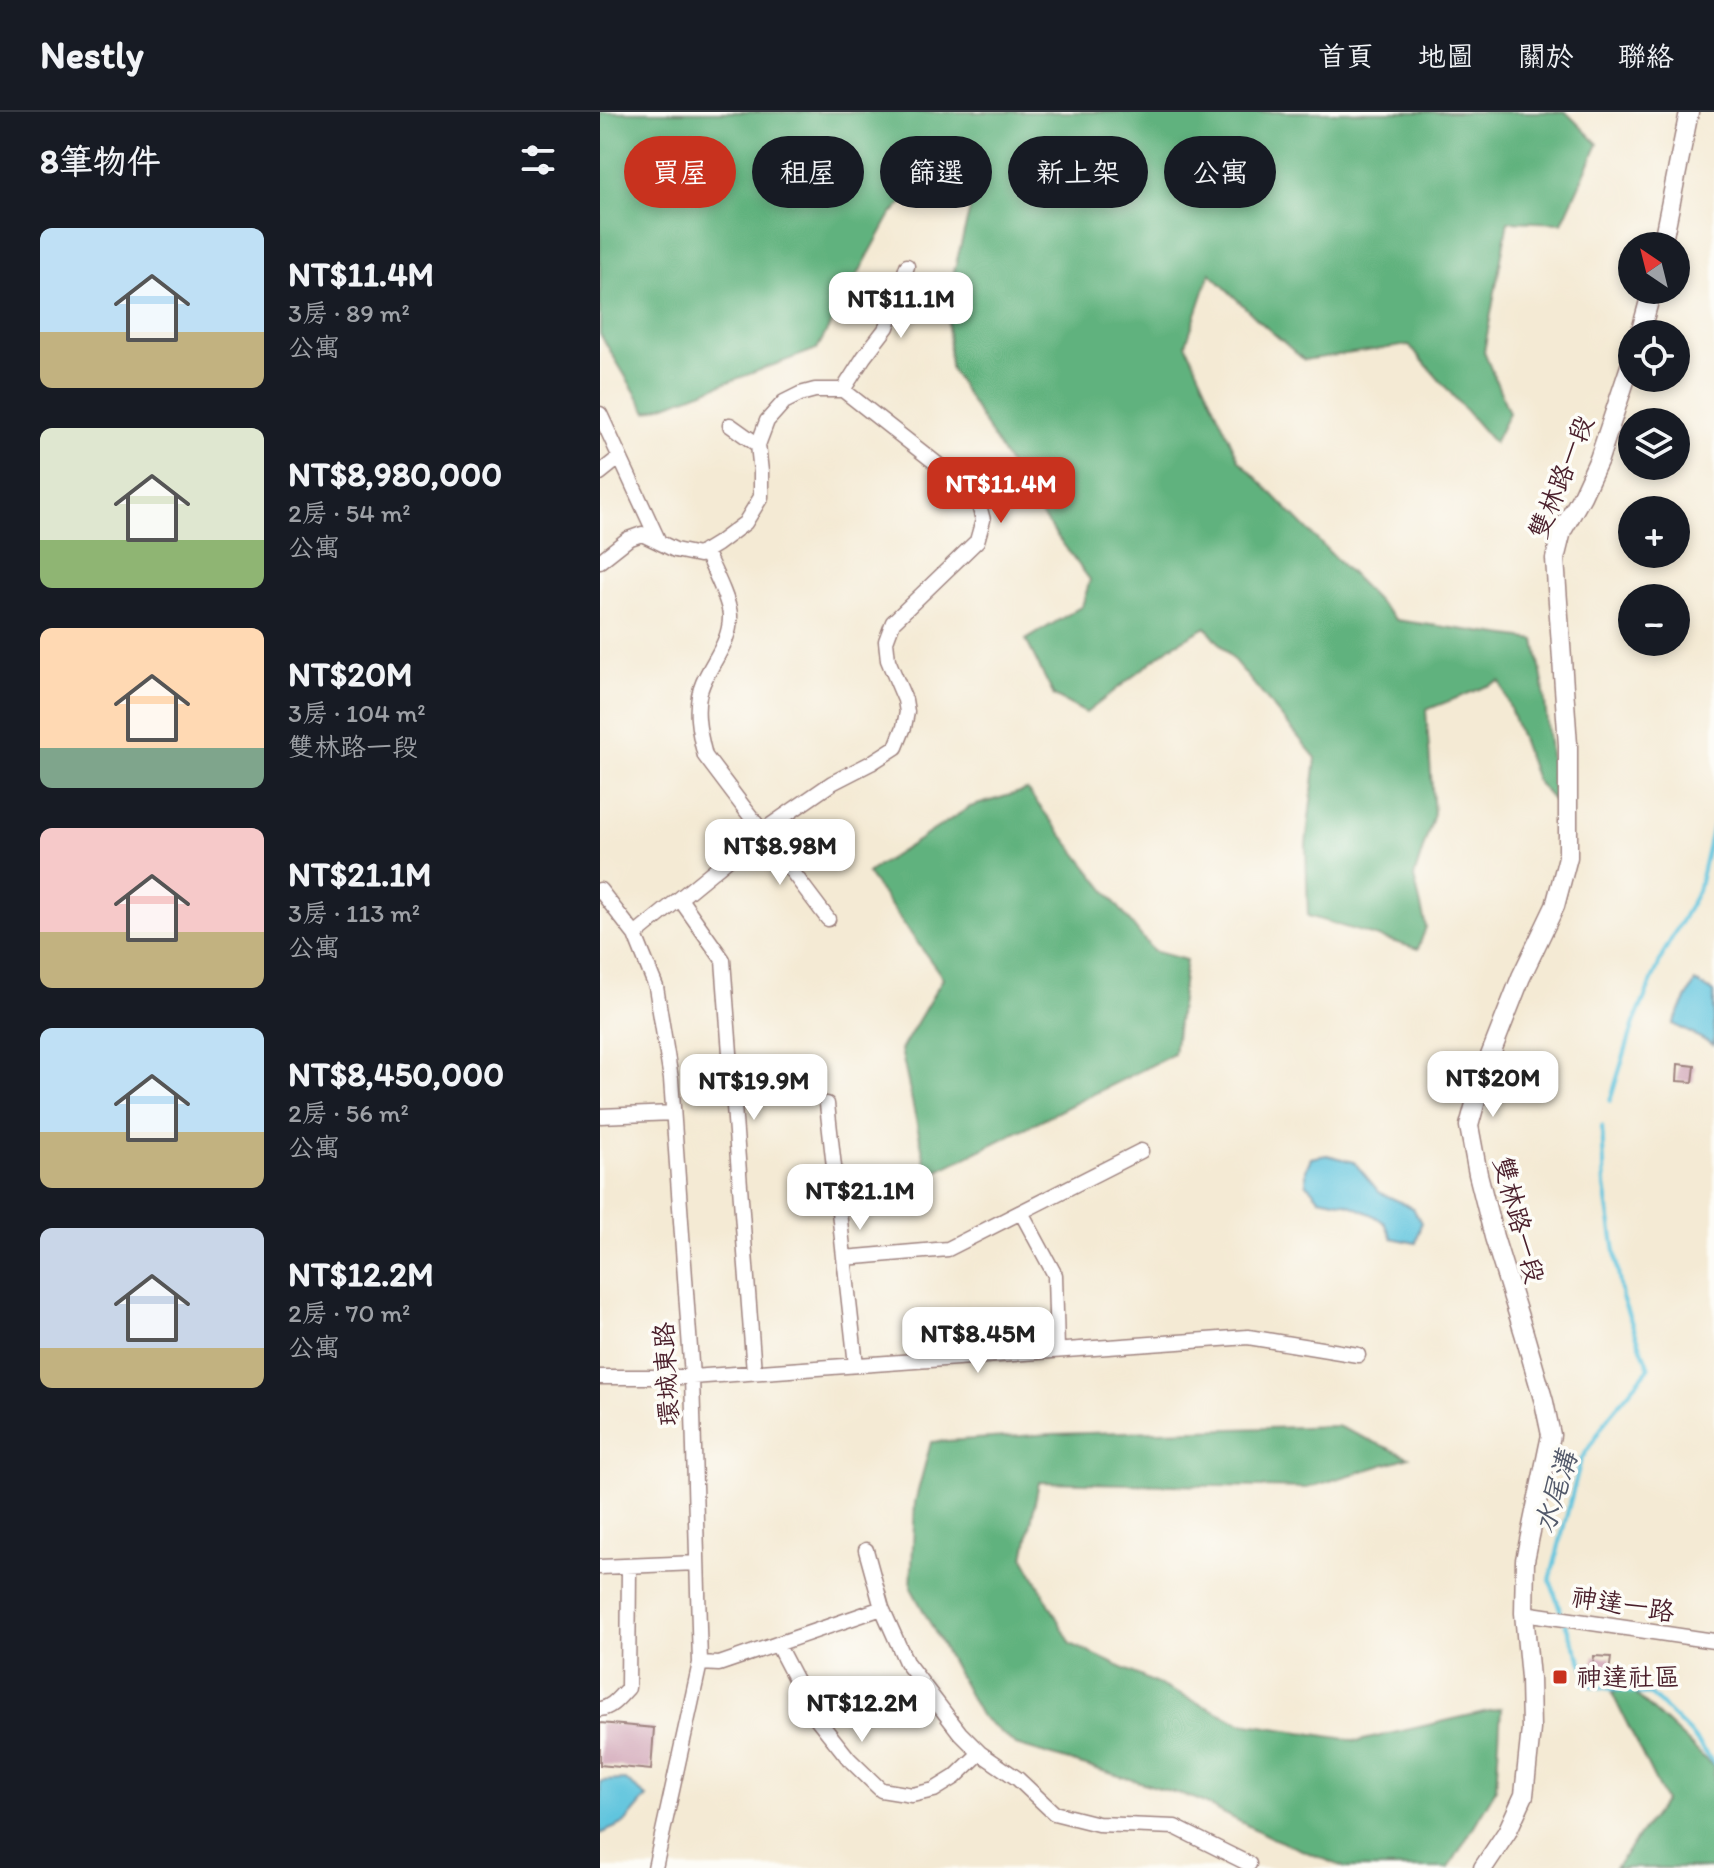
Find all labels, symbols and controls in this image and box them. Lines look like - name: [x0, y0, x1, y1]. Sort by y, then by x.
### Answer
- text: Nestly: [40, 32, 143, 78]
- text: 首頁: [1318, 39, 1374, 73]
- text: 地圖: [1418, 39, 1474, 73]
- text: 關於: [1518, 39, 1574, 73]
- text: 聯絡: [1618, 39, 1674, 73]
- chip: 買屋: [624, 136, 736, 208]
- chip: 租屋: [752, 136, 864, 208]
- chip: 篩選: [880, 136, 992, 208]
- chip: 新上架: [1008, 136, 1148, 208]
- chip: 公寓: [1164, 136, 1276, 208]
- icon: filters: [516, 138, 560, 182]
- text: 8筆物件: [40, 141, 161, 182]
- north arrow: [1618, 232, 1690, 304]
- map controls: [1618, 232, 1690, 656]
- text: NT$11.4M: [288, 254, 434, 295]
- icon: home: [104, 260, 200, 356]
- pin: NT$11.1M: [818, 272, 984, 340]
- text: NT$11.1M: [847, 282, 955, 314]
- text: 3房 · 89 m²: [288, 297, 410, 329]
- button: locate: [1618, 320, 1690, 392]
- text: 公寓: [288, 331, 340, 363]
- button: layers: [1618, 408, 1690, 480]
- street label: 雙林路一段: [1522, 411, 1600, 543]
- text: NT$8,980,000: [288, 454, 502, 495]
- pin: NT$11.4M: [918, 457, 1084, 525]
- icon: home: [104, 460, 200, 556]
- text: NT$11.4M: [945, 467, 1057, 499]
- button: +: [1618, 496, 1690, 568]
- text: 2房 · 54 m²: [288, 497, 411, 529]
- text: 公寓: [288, 531, 340, 563]
- button: −: [1618, 584, 1690, 656]
- text: NT$20M: [288, 654, 413, 695]
- icon: home: [104, 660, 200, 756]
- text: 3房 · 104 m²: [288, 697, 426, 729]
- text: 雙林路一段: [288, 731, 418, 763]
- pin: NT$8.98M: [697, 819, 863, 887]
- text: NT$8.98M: [723, 829, 837, 861]
- text: NT$21.1M: [288, 854, 432, 895]
- icon: home: [104, 860, 200, 956]
- text: 3房 · 113 m²: [288, 897, 420, 929]
- text: 公寓: [288, 931, 340, 963]
- pin: NT$20M: [1428, 1051, 1558, 1119]
- text: NT$8,450,000: [288, 1054, 504, 1095]
- pin: NT$19.9M: [671, 1054, 837, 1122]
- icon: home: [104, 1060, 200, 1156]
- text: NT$20M: [1445, 1061, 1541, 1093]
- text: NT$19.9M: [698, 1064, 810, 1096]
- text: 2房 · 56 m²: [288, 1097, 409, 1129]
- text: 公寓: [288, 1131, 340, 1163]
- street label: 雙林路一段: [1487, 1153, 1551, 1287]
- pin: NT$21.1M: [777, 1164, 943, 1232]
- text: NT$21.1M: [805, 1174, 915, 1206]
- text: NT$12.2M: [288, 1254, 434, 1295]
- icon: home: [104, 1260, 200, 1356]
- text: 2房 · 70 m²: [288, 1297, 410, 1329]
- pin: NT$8.45M: [895, 1307, 1061, 1375]
- text: NT$8.45M: [920, 1317, 1036, 1349]
- street label: 環城東路: [647, 1321, 685, 1427]
- text: 公寓: [288, 1331, 340, 1363]
- water label: 水尾溝: [1526, 1445, 1584, 1537]
- street label: 神達一路: [1569, 1580, 1677, 1628]
- place label: 神達社區: [1576, 1661, 1680, 1693]
- marker: 神達社區: [1551, 1668, 1569, 1686]
- pin: NT$12.2M: [779, 1676, 945, 1744]
- text: NT$12.2M: [806, 1686, 918, 1718]

